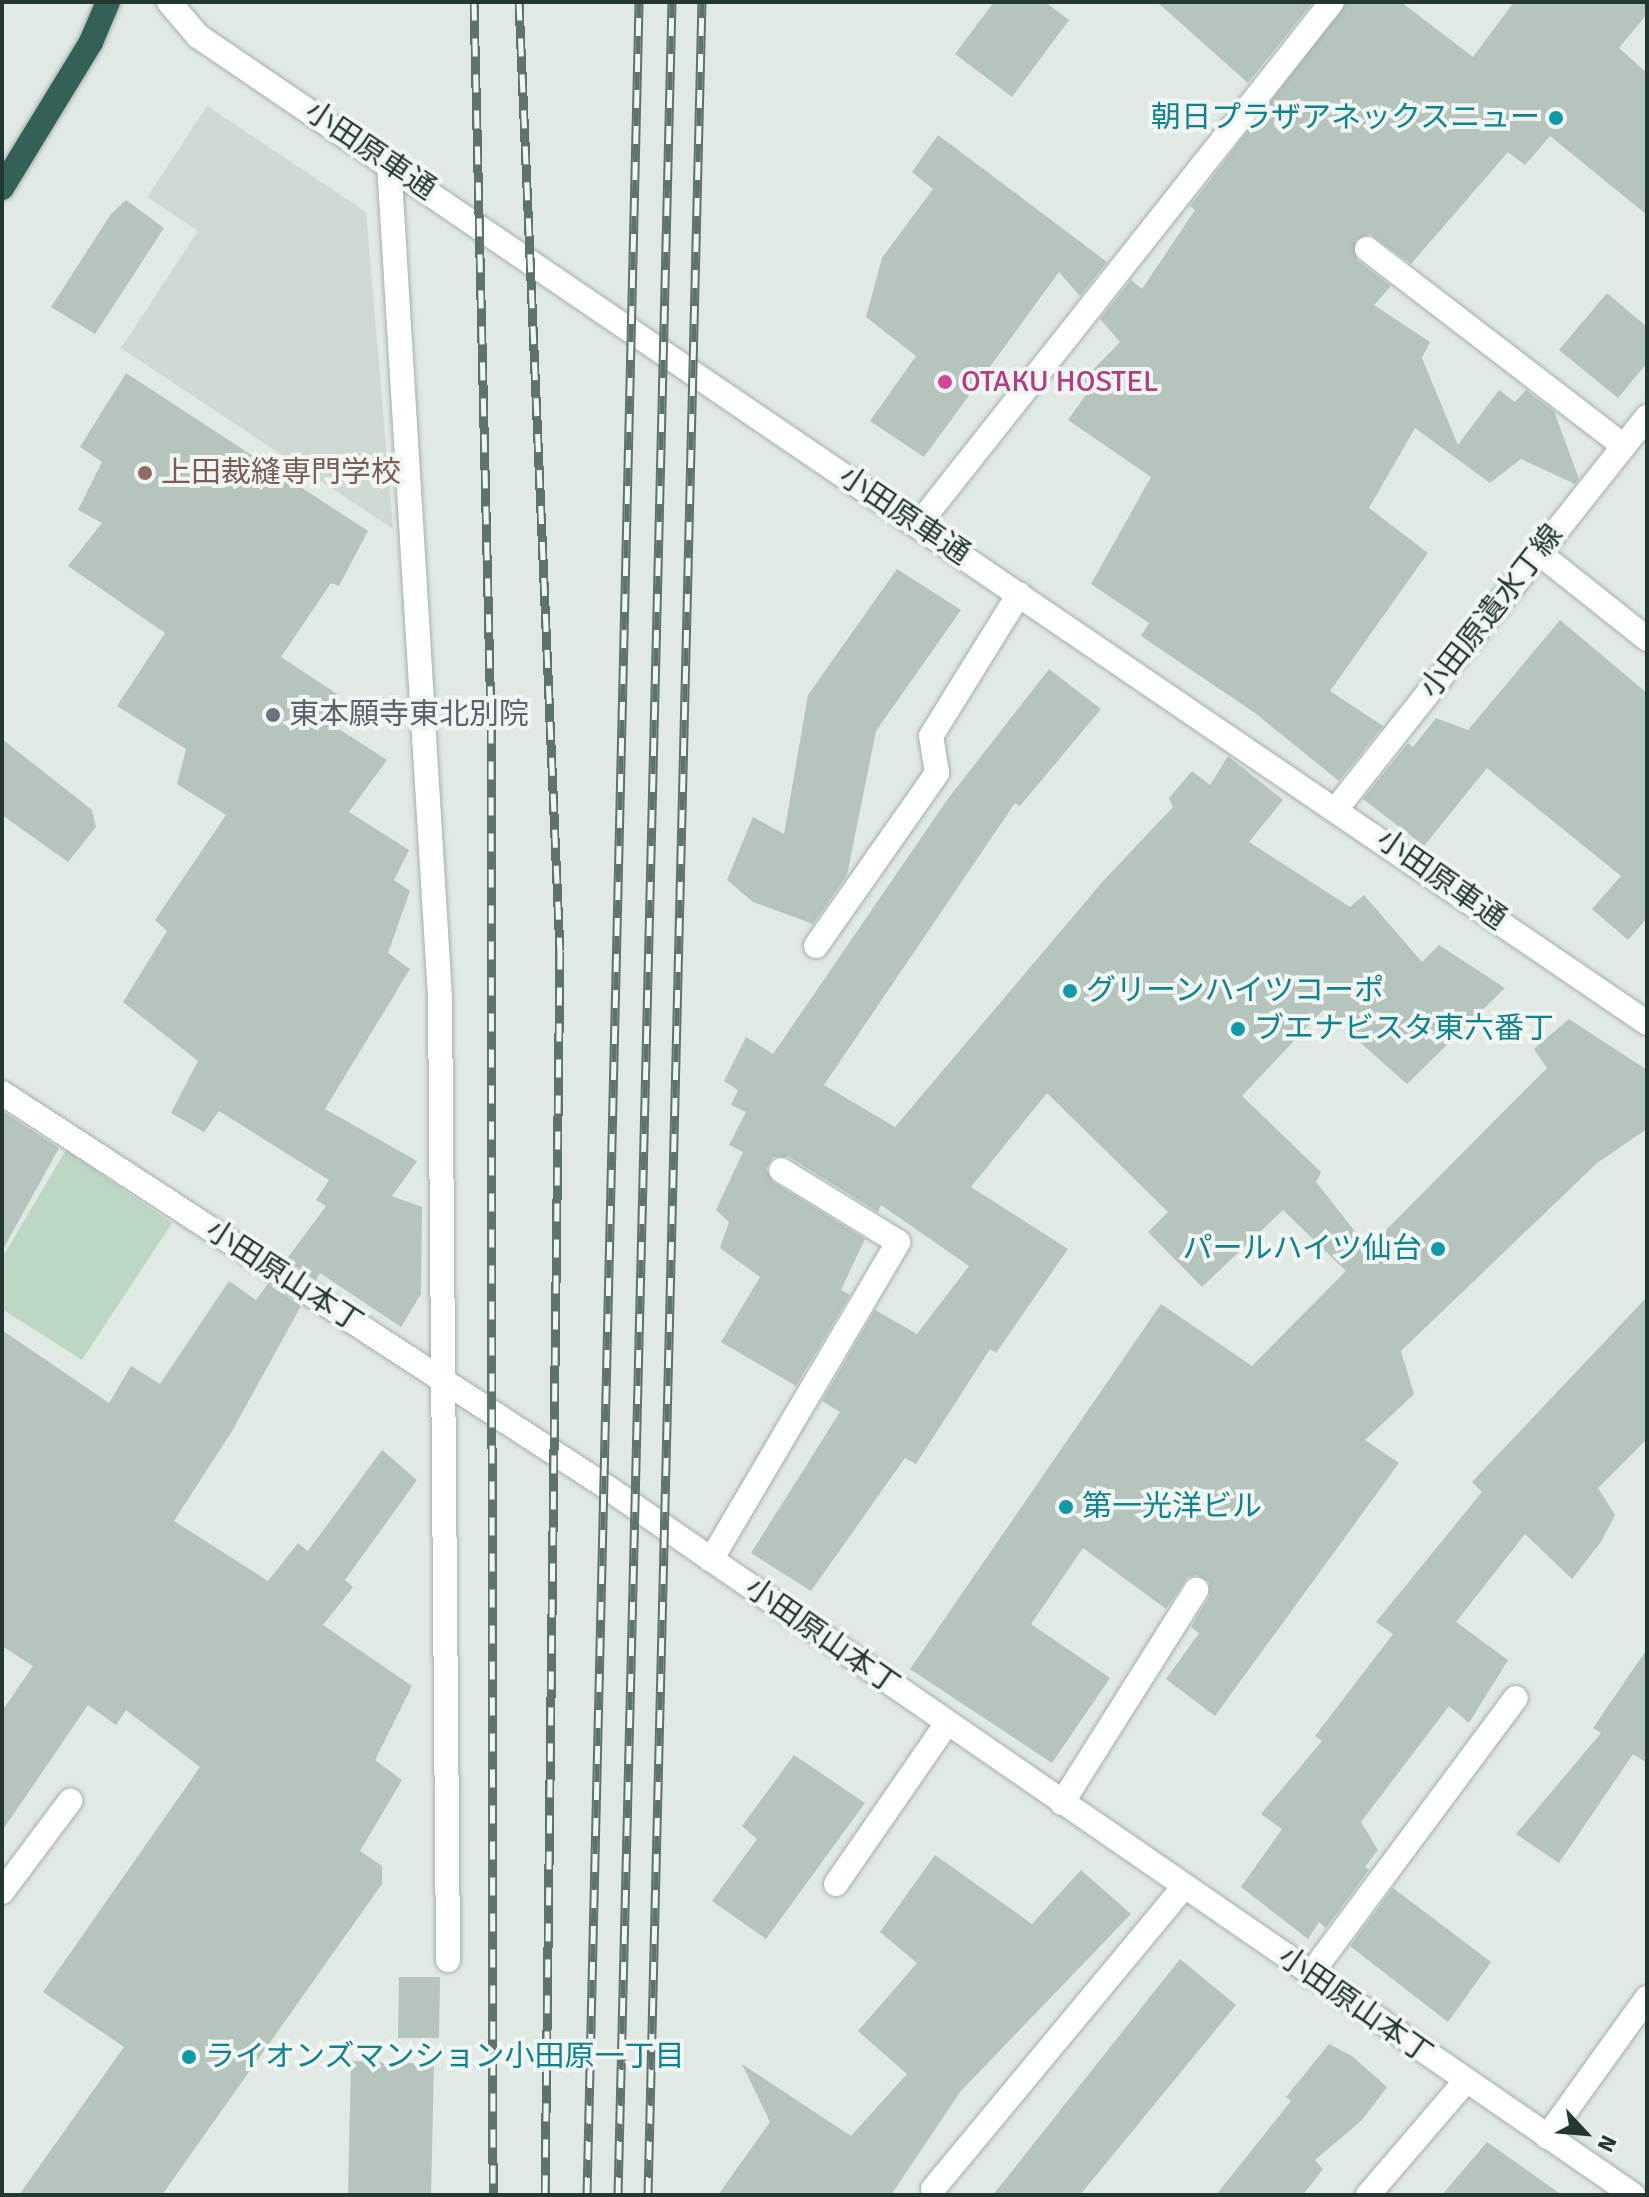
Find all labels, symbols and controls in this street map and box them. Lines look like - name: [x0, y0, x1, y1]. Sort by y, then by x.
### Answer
- street label: 小田原車通: [298, 94, 442, 208]
- place label: 朝日プラザアネックスニュー: [1150, 100, 1540, 136]
- marker: 朝日プラザアネックスニュー: [1547, 109, 1565, 127]
- place label: OTAKU HOSTEL: [961, 364, 1158, 400]
- marker: OTAKU HOSTEL: [936, 373, 954, 391]
- place label: 上田裁縫専門学校: [161, 455, 401, 491]
- street label: 小田原車通: [832, 459, 976, 573]
- marker: 上田裁縫専門学校: [136, 464, 154, 482]
- street label: 小田原遺水丁線: [1413, 518, 1571, 706]
- place label: 東本願寺東北別院: [289, 697, 529, 733]
- marker: 東本願寺東北別院: [264, 706, 282, 724]
- street label: 小田原車通: [1369, 822, 1513, 938]
- place label: グリーンハイツコーポ: [1086, 973, 1386, 1009]
- marker: グリーンハイツコーポ: [1061, 982, 1079, 1000]
- place label: ブエナビスタ東六番丁: [1254, 1011, 1554, 1047]
- marker: ブエナビスタ東六番丁: [1229, 1020, 1247, 1038]
- street label: 小田原山本丁: [199, 1213, 369, 1341]
- place label: パールハイツ仙台: [1182, 1231, 1422, 1267]
- marker: パールハイツ仙台: [1429, 1240, 1447, 1258]
- place label: 第一光洋ビル: [1082, 1489, 1262, 1525]
- marker: 第一光洋ビル: [1057, 1498, 1075, 1516]
- street label: 小田原山本丁: [738, 1571, 906, 1703]
- street label: 小田原山本丁: [1271, 1940, 1439, 2072]
- place label: ライオンズマンション小田原一丁目: [205, 2039, 685, 2075]
- marker: ライオンズマンション小田原一丁目: [180, 2048, 198, 2066]
- north arrow: [1545, 2093, 1625, 2173]
- text: N: [1592, 2131, 1623, 2157]

